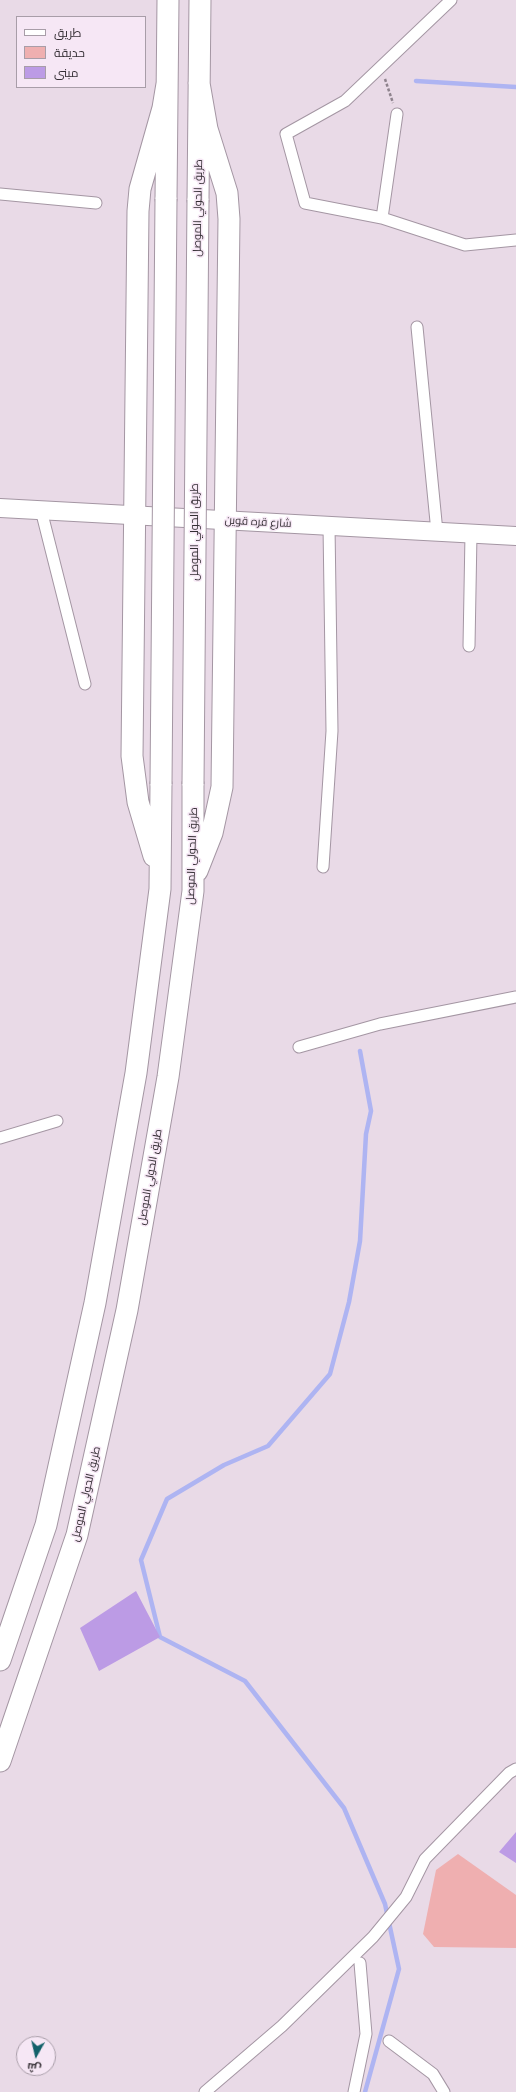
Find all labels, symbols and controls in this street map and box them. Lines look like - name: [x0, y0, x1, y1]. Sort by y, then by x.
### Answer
- legend: [16, 16, 146, 88]
- text: طريق: [54, 26, 81, 40]
- text: حديقة: [54, 46, 85, 60]
- text: مبنى: [54, 66, 79, 80]
- street label: طريق الحولي الموصل: [191, 159, 205, 257]
- street label: طريق الحولي الموصل: [188, 483, 202, 581]
- street label: شارع قره قوين: [224, 514, 292, 530]
- street label: طريق الحولي الموصل: [184, 807, 200, 905]
- street label: طريق الحولي الموصل: [135, 1128, 165, 1226]
- street label: طريق الحولي الموصل: [69, 1445, 103, 1543]
- north arrow: [16, 2036, 56, 2076]
- text: ش: [27, 2060, 42, 2075]

